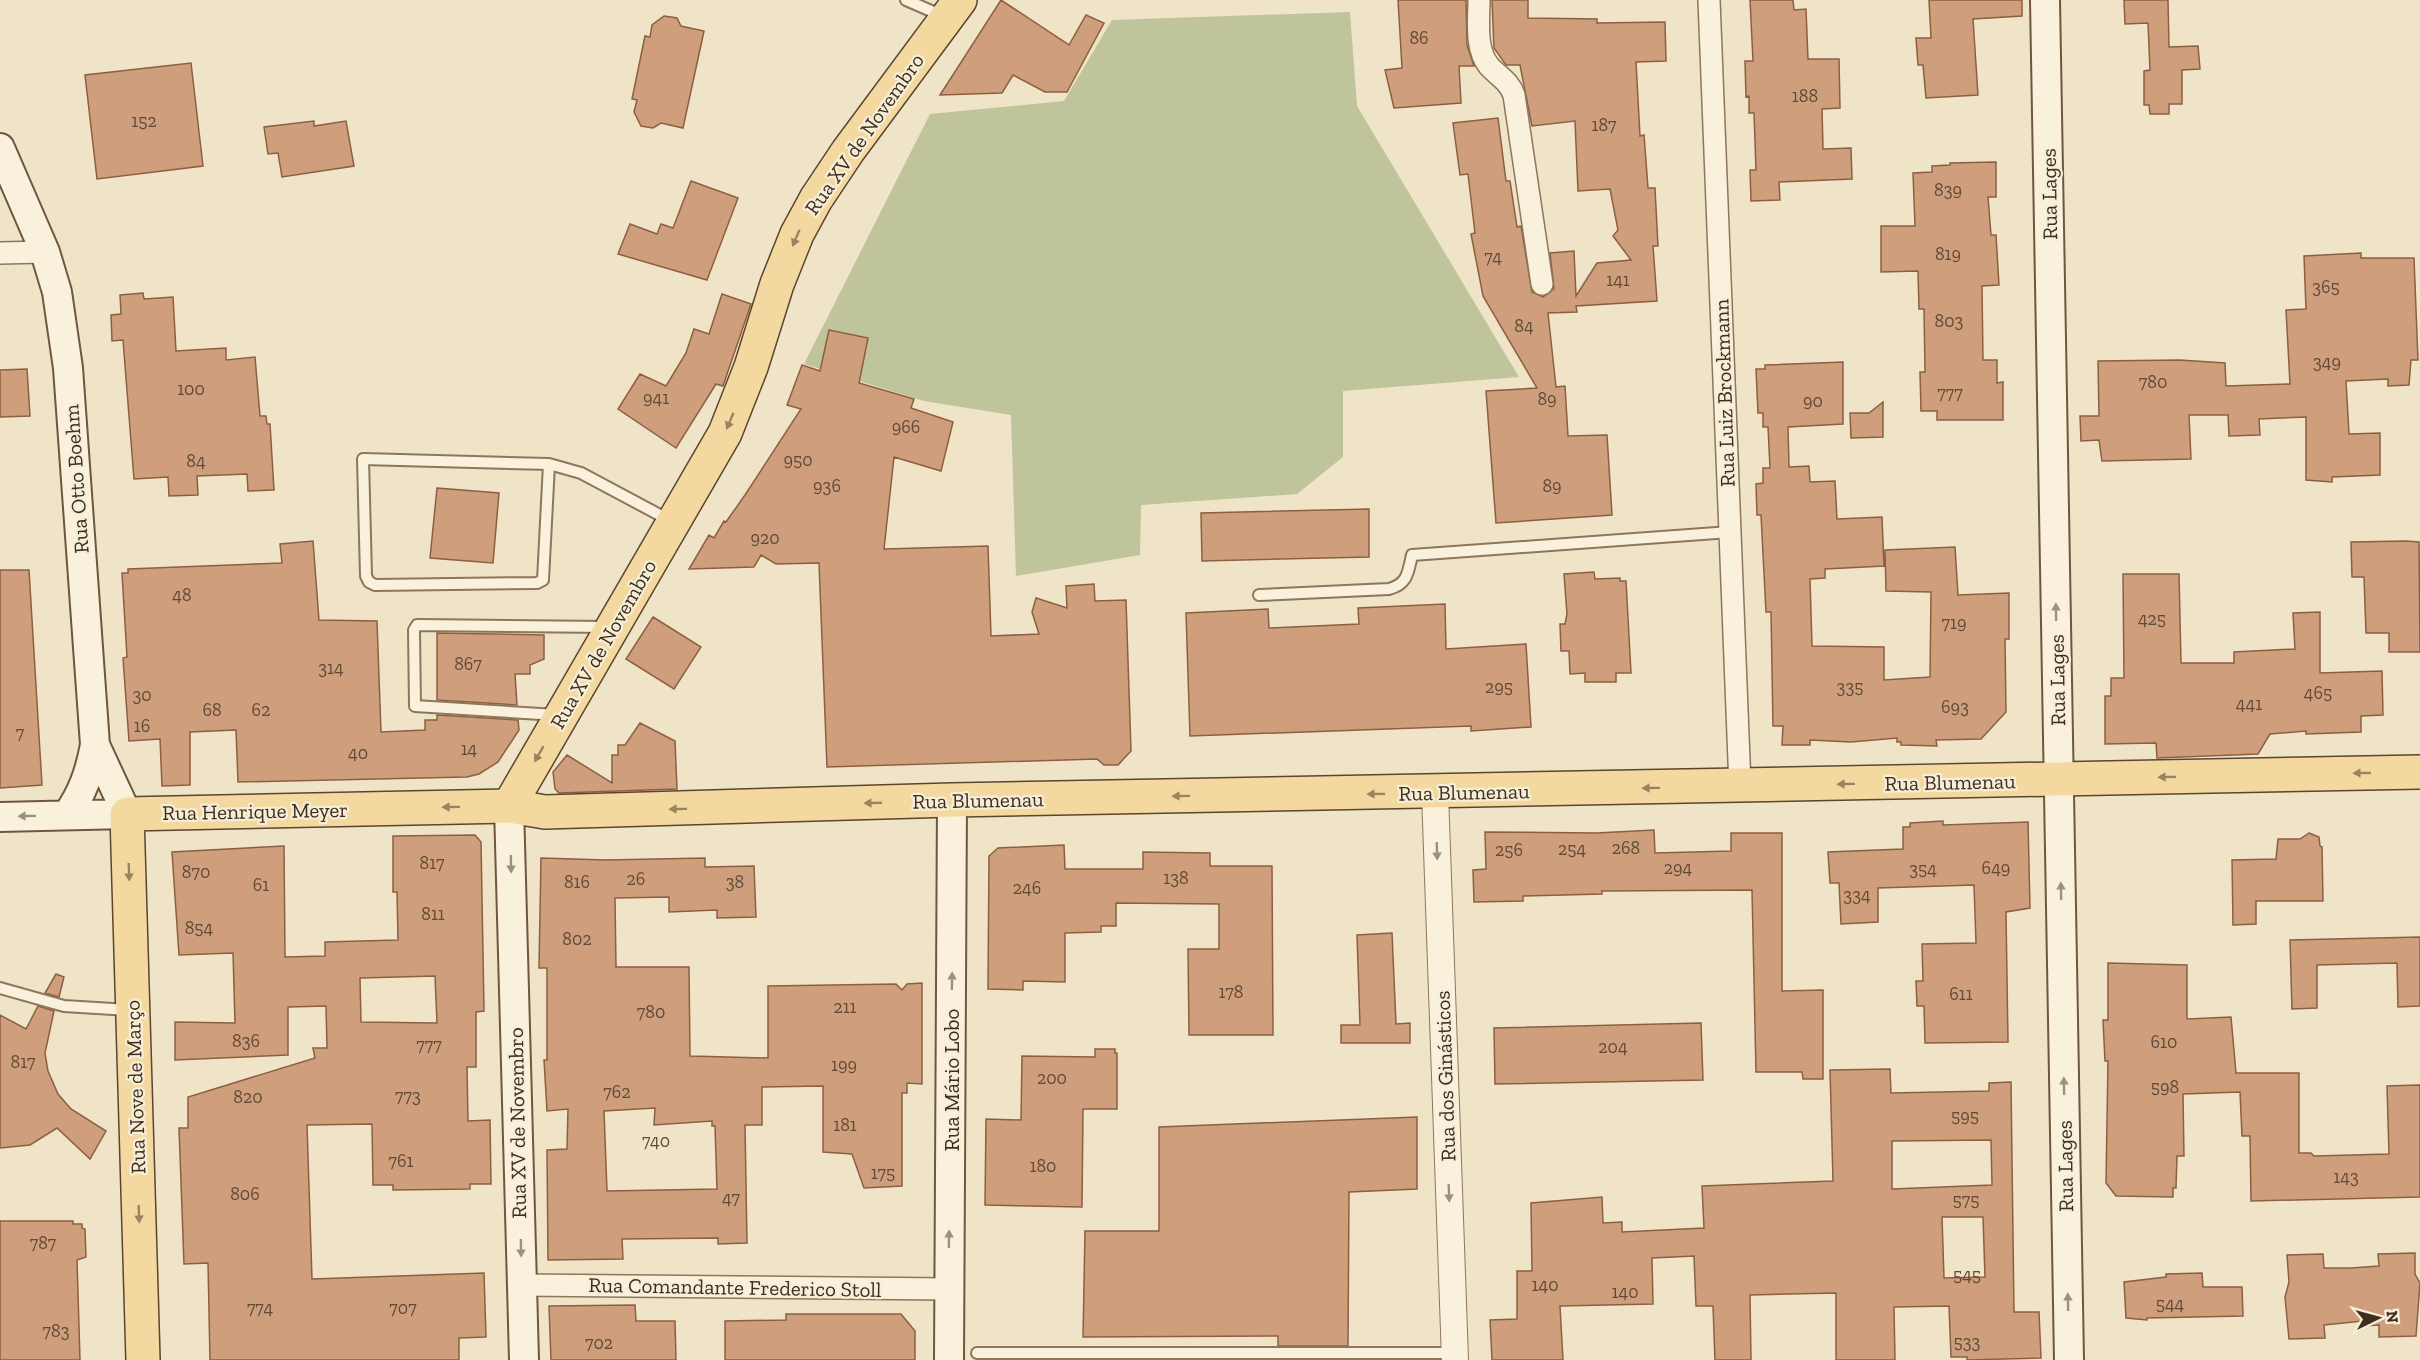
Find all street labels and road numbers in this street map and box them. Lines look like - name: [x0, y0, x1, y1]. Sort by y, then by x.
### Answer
- street label: Rua XV de Novembro: [799, 49, 929, 219]
- street label: Rua Lages: [2036, 148, 2062, 240]
- street label: Rua Luiz Brockmann: [1708, 298, 1740, 488]
- street label: Rua Otto Boehm: [58, 404, 94, 554]
- street label: Rua XV de Novembro: [544, 555, 662, 733]
- street label: Rua Lages: [2044, 634, 2070, 726]
- street label: Rua Blumenau: [1884, 768, 2016, 796]
- street label: Rua Blumenau: [1398, 778, 1530, 806]
- street label: Rua Blumenau: [912, 786, 1044, 814]
- street label: Rua Henrique Meyer: [162, 797, 348, 825]
- street label: Rua dos Ginásticos: [1430, 990, 1460, 1162]
- street label: Rua Nove de Março: [119, 1000, 151, 1174]
- street label: Rua Mário Lobo: [939, 1009, 964, 1151]
- street label: Rua XV de Novembro: [503, 1027, 531, 1219]
- street label: Rua Lages: [2052, 1120, 2078, 1212]
- street label: Rua Comandante Frederico Stoll: [588, 1272, 882, 1302]

